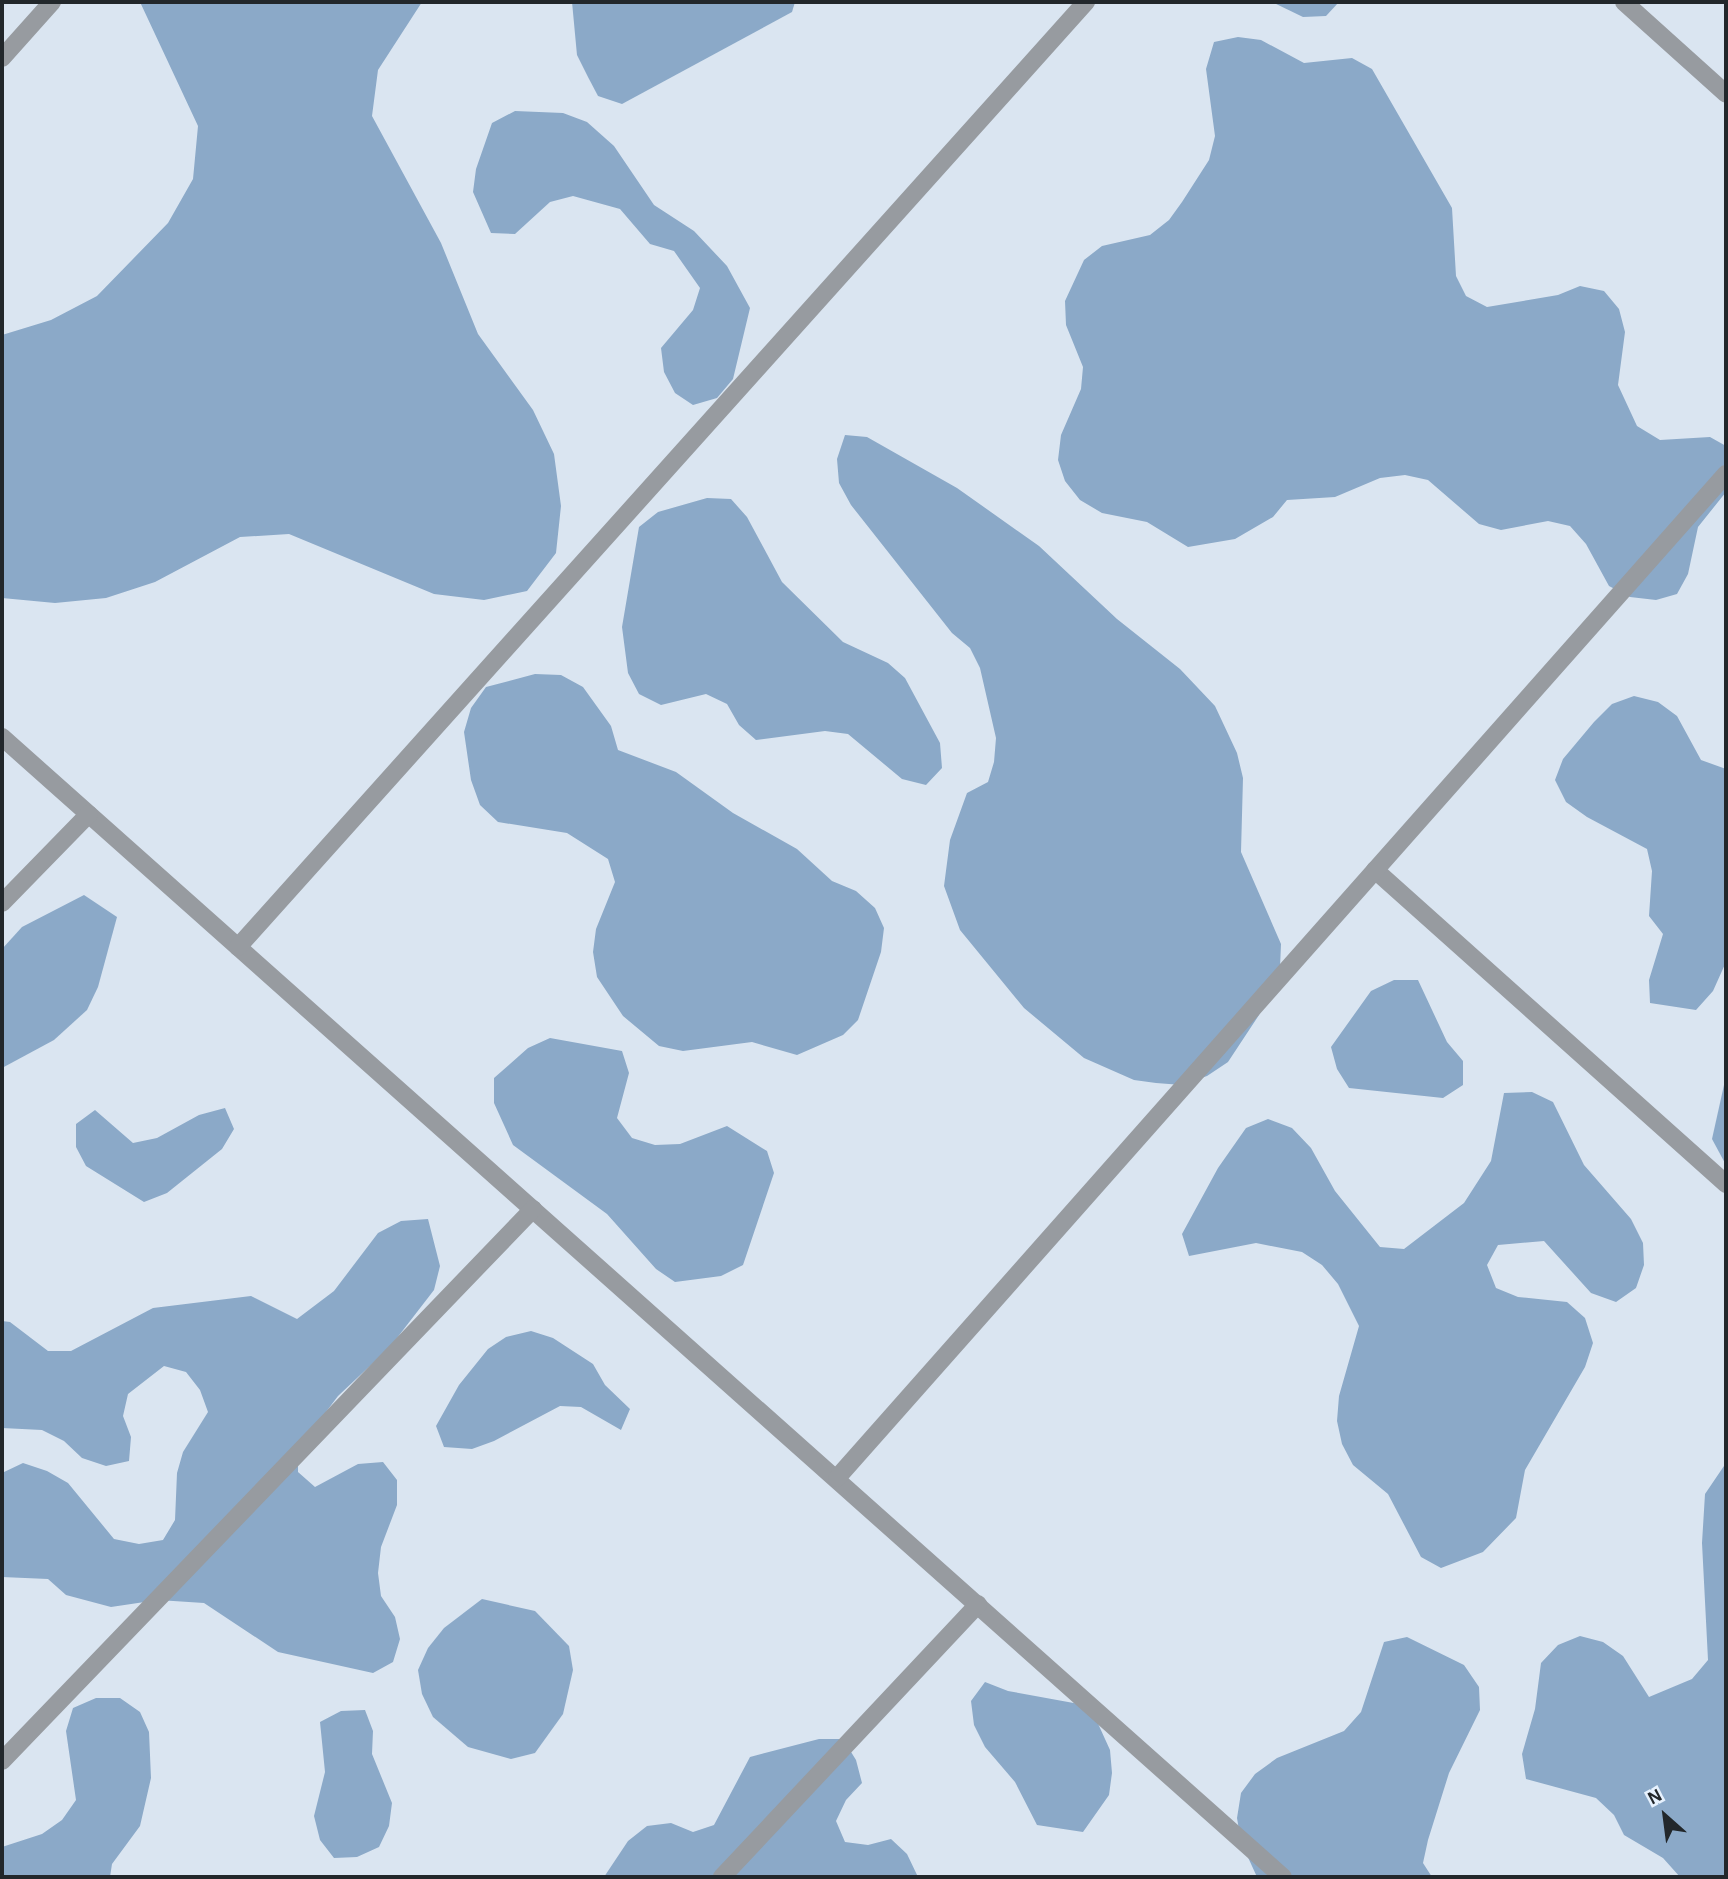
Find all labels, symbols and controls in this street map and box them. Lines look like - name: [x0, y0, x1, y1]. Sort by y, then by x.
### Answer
- north arrow: [1630, 1781, 1700, 1851]
- text: N: [1645, 1786, 1665, 1809]

